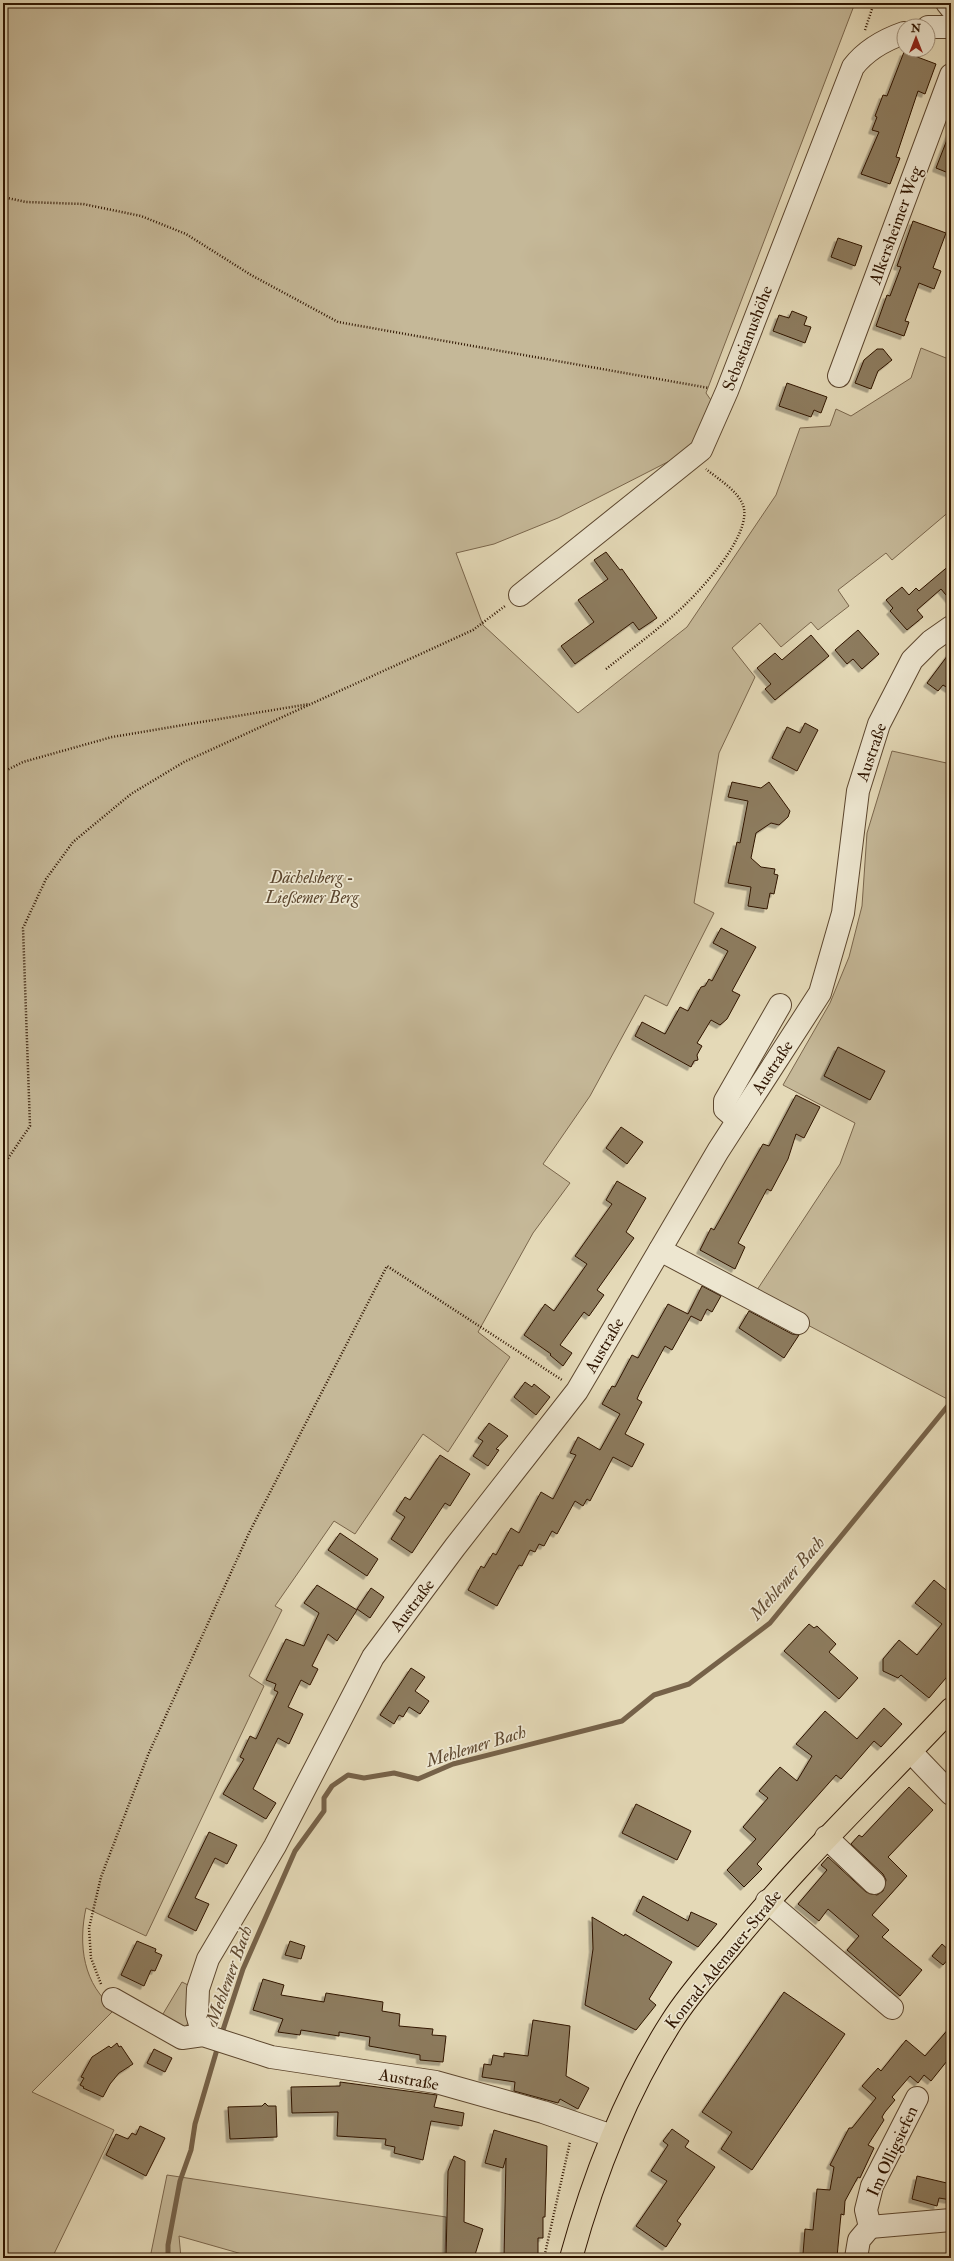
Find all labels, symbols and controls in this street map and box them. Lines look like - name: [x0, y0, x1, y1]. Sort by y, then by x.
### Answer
- north arrow: [896, 18, 936, 58]
- text: N: [910, 22, 922, 35]
- street label: Alkersheimer Weg: [864, 163, 927, 288]
- street label: Sebastianushöhe: [718, 283, 777, 394]
- street label: Austraße: [851, 720, 891, 785]
- park label: Dächelsberg - Ließemer Berg: [264, 867, 359, 908]
- street label: Austraße: [747, 1036, 798, 1099]
- street label: Austraße: [580, 1314, 629, 1378]
- water label: Mehlemer Bach: [744, 1532, 830, 1626]
- street label: Austraße: [385, 1575, 439, 1637]
- water label: Mehlemer Bach: [422, 1720, 529, 1773]
- street label: Konrad-Adenauer-Straße: [661, 1885, 786, 2033]
- water label: Mehlemer Bach: [201, 1923, 258, 2029]
- street label: Austraße: [376, 2064, 441, 2095]
- street label: Im Olligsiefen: [862, 2102, 923, 2200]

